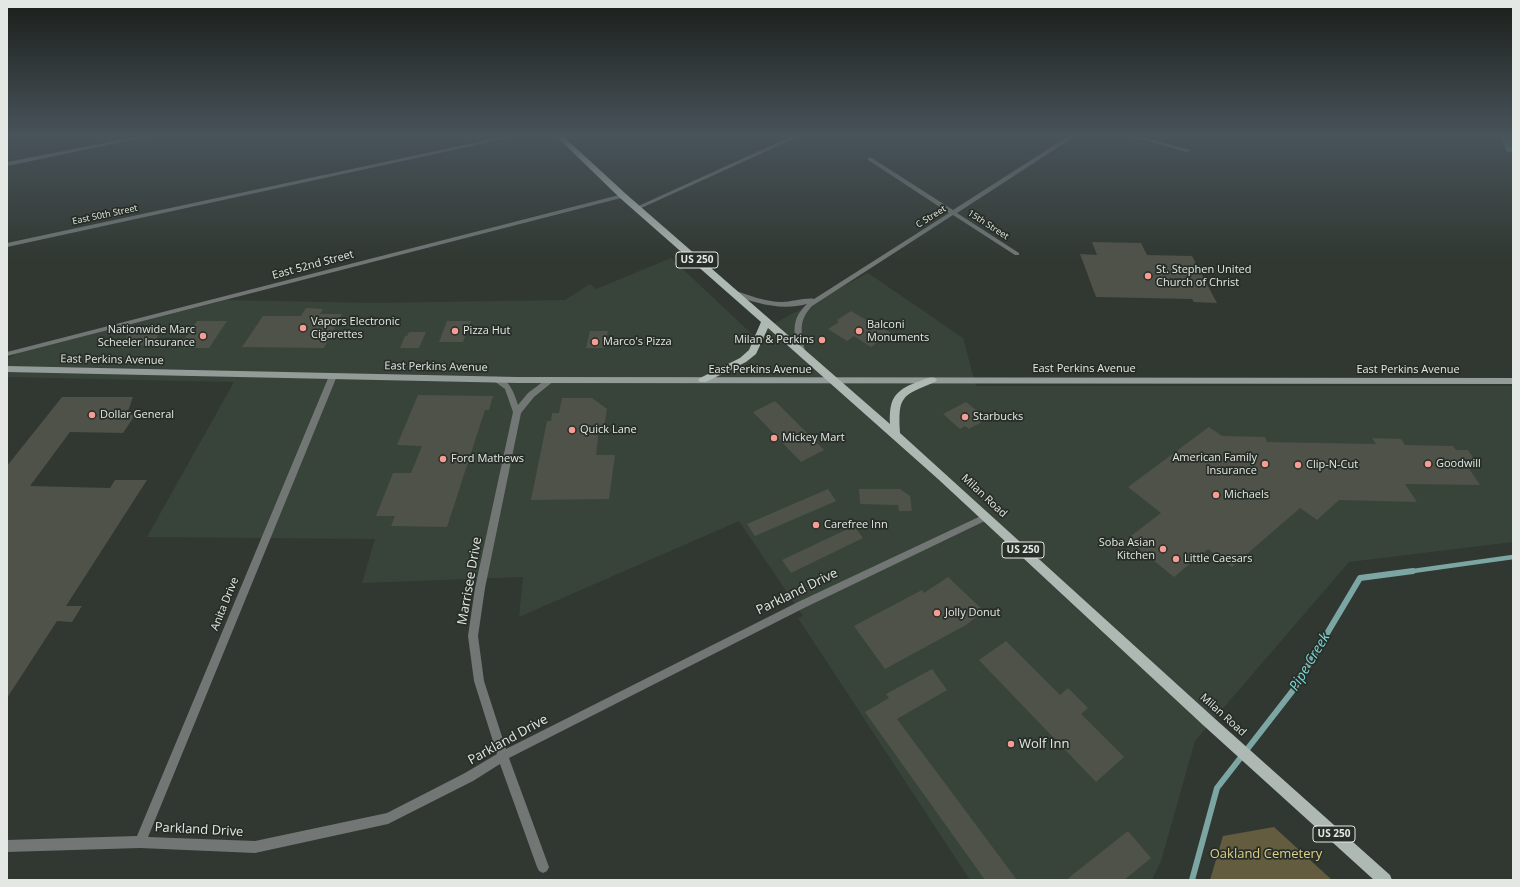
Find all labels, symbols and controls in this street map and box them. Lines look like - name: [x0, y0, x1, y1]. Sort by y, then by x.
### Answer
- street label: East 50th Street: [71, 203, 139, 227]
- street label: C Street: [914, 204, 948, 230]
- street label: 15th Street: [966, 208, 1010, 242]
- street label: East 52nd Street: [271, 248, 355, 282]
- road number: US 250: [676, 252, 718, 268]
- place label: St. Stephen United Church of Christ: [1156, 263, 1251, 289]
- marker: St. Stephen United Church of Christ: [1143, 271, 1153, 281]
- place label: Vapors Electronic Cigarettes: [311, 315, 400, 341]
- place label: Balconi Monuments: [867, 318, 929, 344]
- place label: Nationwide Marc Scheeler Insurance: [98, 323, 195, 349]
- marker: Vapors Electronic Cigarettes: [298, 323, 308, 333]
- place label: Pizza Hut: [463, 324, 510, 338]
- marker: Pizza Hut: [450, 326, 460, 336]
- marker: Balconi Monuments: [854, 326, 864, 336]
- marker: Nationwide Marc Scheeler Insurance: [198, 331, 208, 341]
- place label: Milan & Perkins: [734, 333, 814, 347]
- place label: Marco's Pizza: [603, 335, 672, 349]
- marker: Milan & Perkins: [817, 335, 827, 345]
- marker: Marco's Pizza: [590, 337, 600, 347]
- street label: East Perkins Avenue: [60, 353, 164, 367]
- street label: East Perkins Avenue: [384, 360, 488, 374]
- street label: East Perkins Avenue: [1032, 362, 1136, 376]
- street label: East Perkins Avenue: [708, 363, 812, 377]
- street label: East Perkins Avenue: [1356, 363, 1460, 377]
- place label: Dollar General: [100, 408, 174, 422]
- marker: Dollar General: [87, 410, 97, 420]
- place label: Starbucks: [973, 410, 1023, 424]
- marker: Starbucks: [960, 412, 970, 422]
- place label: Quick Lane: [580, 423, 637, 437]
- marker: Quick Lane: [567, 425, 577, 435]
- place label: Mickey Mart: [782, 431, 845, 445]
- marker: Mickey Mart: [769, 433, 779, 443]
- place label: American Family Insurance: [1172, 451, 1257, 477]
- place label: Ford Mathews: [451, 452, 524, 466]
- marker: Ford Mathews: [438, 454, 448, 464]
- place label: Goodwill: [1436, 457, 1481, 471]
- place label: Clip-N-Cut: [1306, 458, 1358, 472]
- marker: American Family Insurance: [1260, 459, 1270, 469]
- marker: Goodwill: [1423, 459, 1433, 469]
- marker: Clip-N-Cut: [1293, 460, 1303, 470]
- street label: Milan Road: [959, 472, 1009, 520]
- place label: Michaels: [1224, 488, 1269, 502]
- marker: Michaels: [1211, 490, 1221, 500]
- place label: Carefree Inn: [824, 518, 888, 532]
- marker: Carefree Inn: [811, 520, 821, 530]
- street label: Marrisee Drive: [455, 536, 485, 626]
- place label: Soba Asian Kitchen: [1099, 536, 1155, 562]
- road number: US 250: [1002, 542, 1044, 558]
- marker: Soba Asian Kitchen: [1158, 544, 1168, 554]
- place label: Little Caesars: [1184, 552, 1252, 566]
- marker: Little Caesars: [1171, 554, 1181, 564]
- street label: Parkland Drive: [754, 566, 840, 618]
- street label: Anita Drive: [208, 575, 242, 633]
- place label: Jolly Donut: [945, 606, 1001, 620]
- marker: Jolly Donut: [932, 608, 942, 618]
- water label: Pipe Creek: [1286, 630, 1334, 694]
- street label: Milan Road: [1197, 691, 1249, 739]
- street label: Parkland Drive: [465, 712, 551, 768]
- place label: Wolf Inn: [1019, 736, 1069, 752]
- marker: Wolf Inn: [1006, 739, 1016, 749]
- street label: Parkland Drive: [154, 820, 244, 840]
- road number: US 250: [1313, 826, 1355, 842]
- park label: Oakland Cemetery: [1210, 846, 1322, 862]

